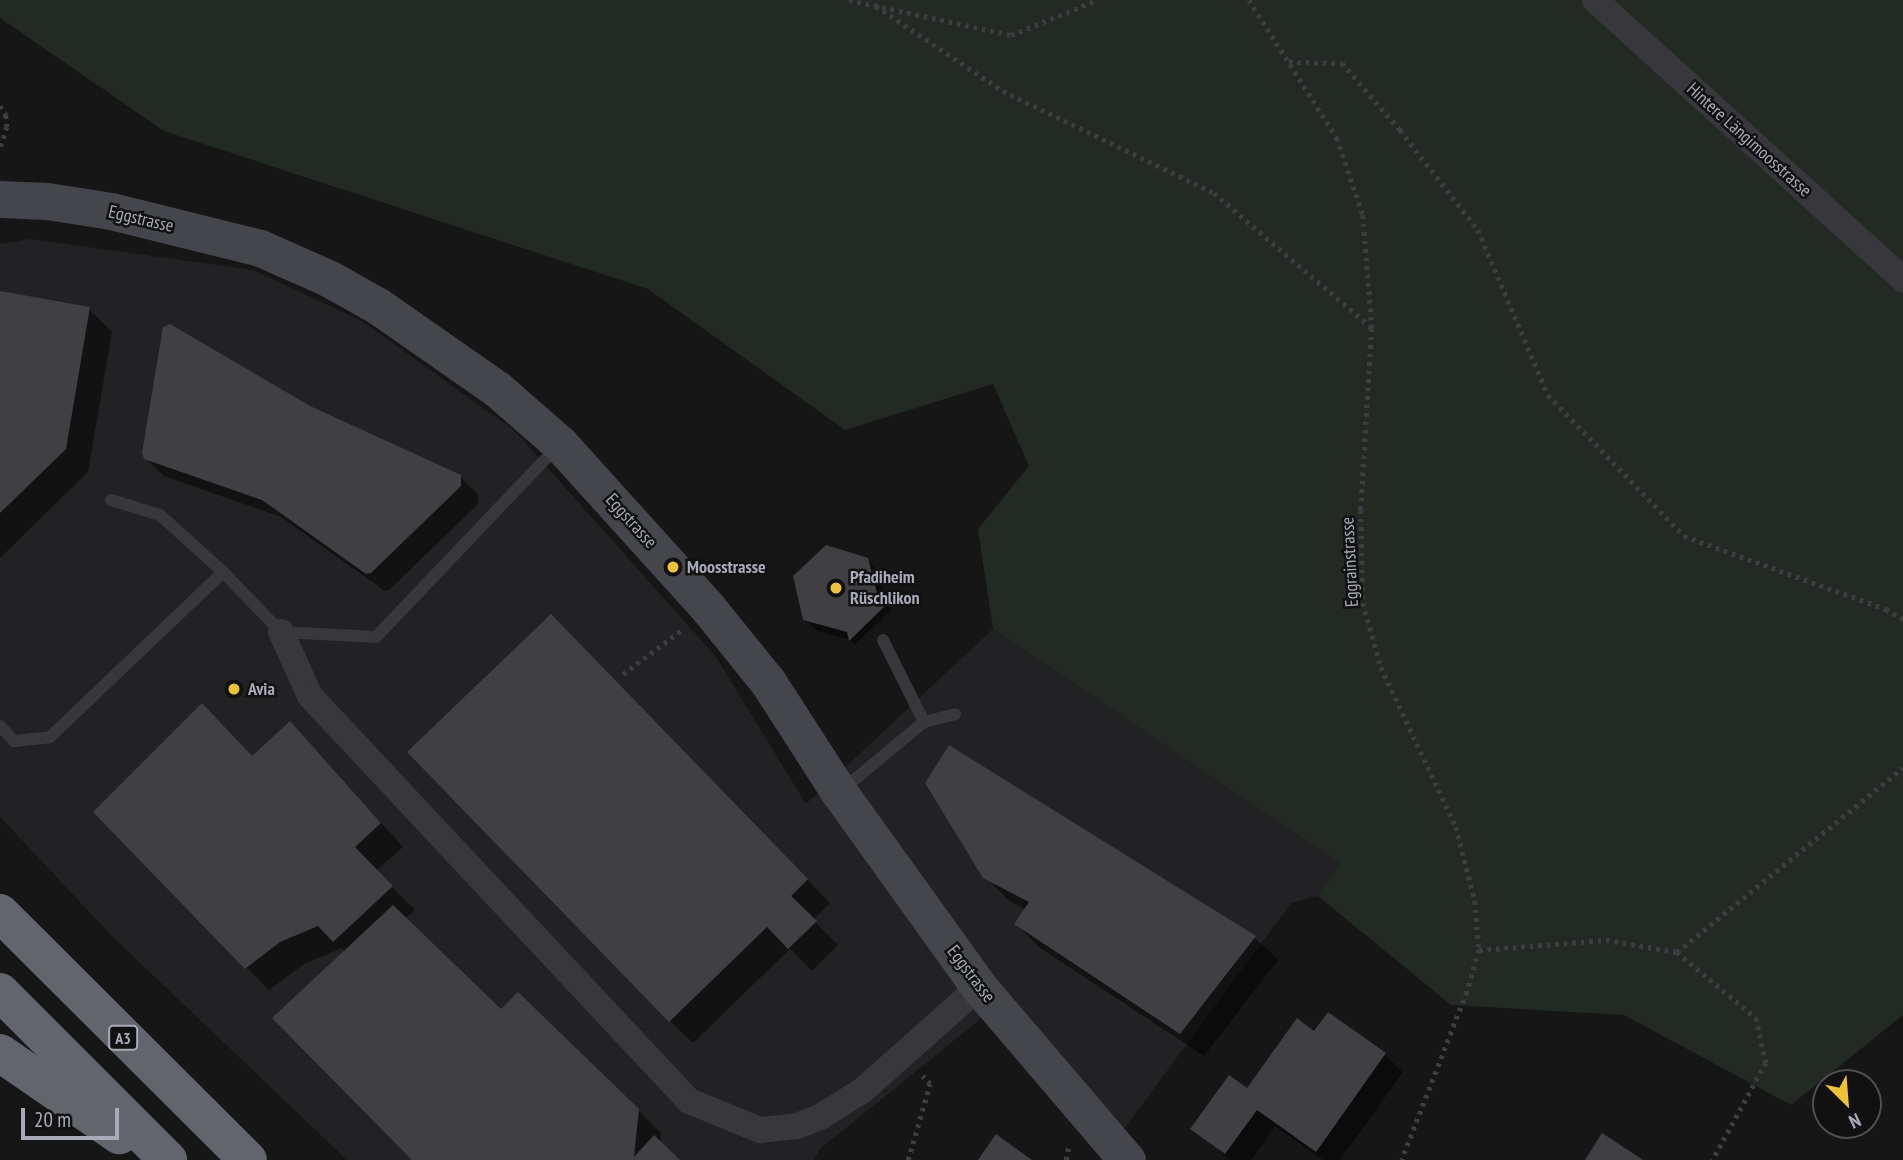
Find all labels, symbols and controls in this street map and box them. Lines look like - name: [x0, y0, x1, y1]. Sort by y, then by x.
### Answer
- street label: Hintere Längimoosstrasse: [1682, 78, 1816, 202]
- street label: Eggstrasse: [106, 201, 176, 237]
- street label: Eggstrasse: [601, 489, 661, 553]
- street label: Eggrainstrasse: [1337, 517, 1363, 607]
- place label: Moosstrasse: [687, 556, 766, 578]
- marker: Moosstrasse: [665, 559, 681, 575]
- place label: Pfadiheim Rüschlikon: [850, 567, 920, 610]
- marker: Pfadiheim Rüschlikon: [828, 580, 844, 596]
- place label: Avia: [248, 678, 275, 700]
- marker: Avia: [226, 681, 242, 697]
- street label: Eggstrasse: [943, 941, 999, 1007]
- road number: A3: [107, 1026, 139, 1050]
- north arrow: [1812, 1069, 1882, 1139]
- scale bar: [24, 1094, 122, 1138]
- text: 20 m: [34, 1106, 71, 1133]
- text: N: [1845, 1108, 1865, 1134]

